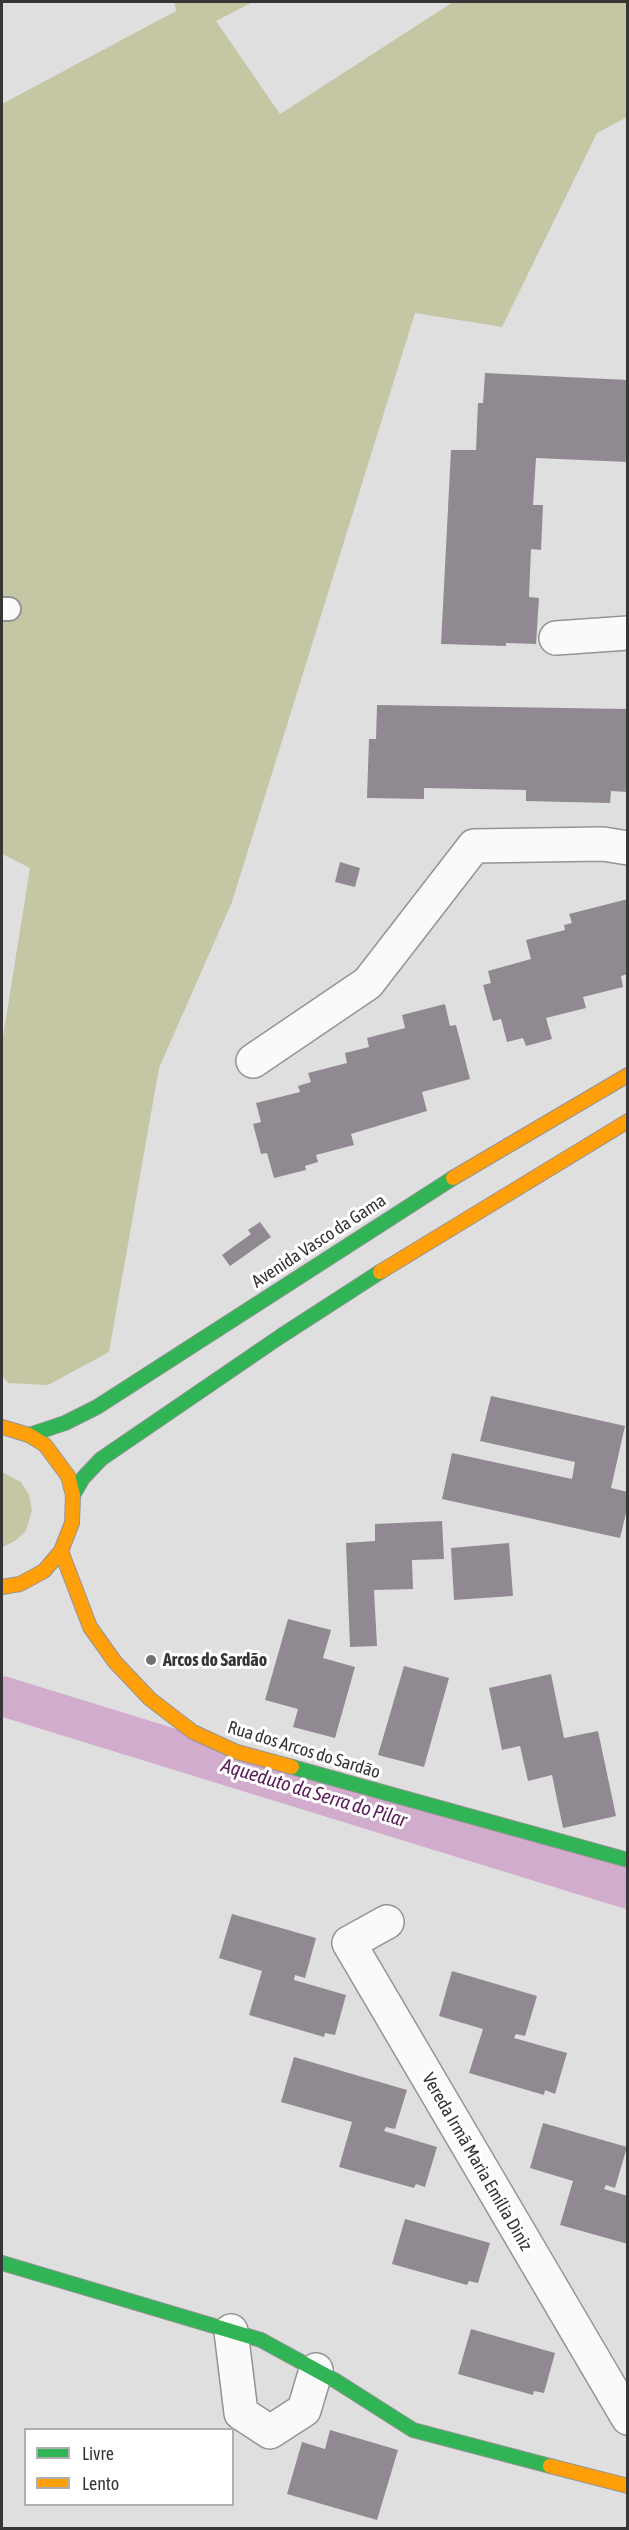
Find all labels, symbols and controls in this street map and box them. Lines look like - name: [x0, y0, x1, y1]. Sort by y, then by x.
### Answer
- street label: Avenida Vasco da Gama: [248, 1190, 390, 1292]
- place label: Arcos do Sardão: [163, 1649, 267, 1671]
- marker: Arcos do Sardão: [144, 1653, 158, 1667]
- street label: Rua dos Arcos do Sardão: [225, 1717, 383, 1783]
- water label: Aqueduto da Serra do Pilar: [218, 1753, 410, 1833]
- street label: Vereda Irmã Maria Emília Diniz: [417, 2069, 537, 2255]
- legend: [24, 2428, 234, 2506]
- text: Livre: [82, 2443, 114, 2464]
- text: Lento: [82, 2473, 119, 2494]

